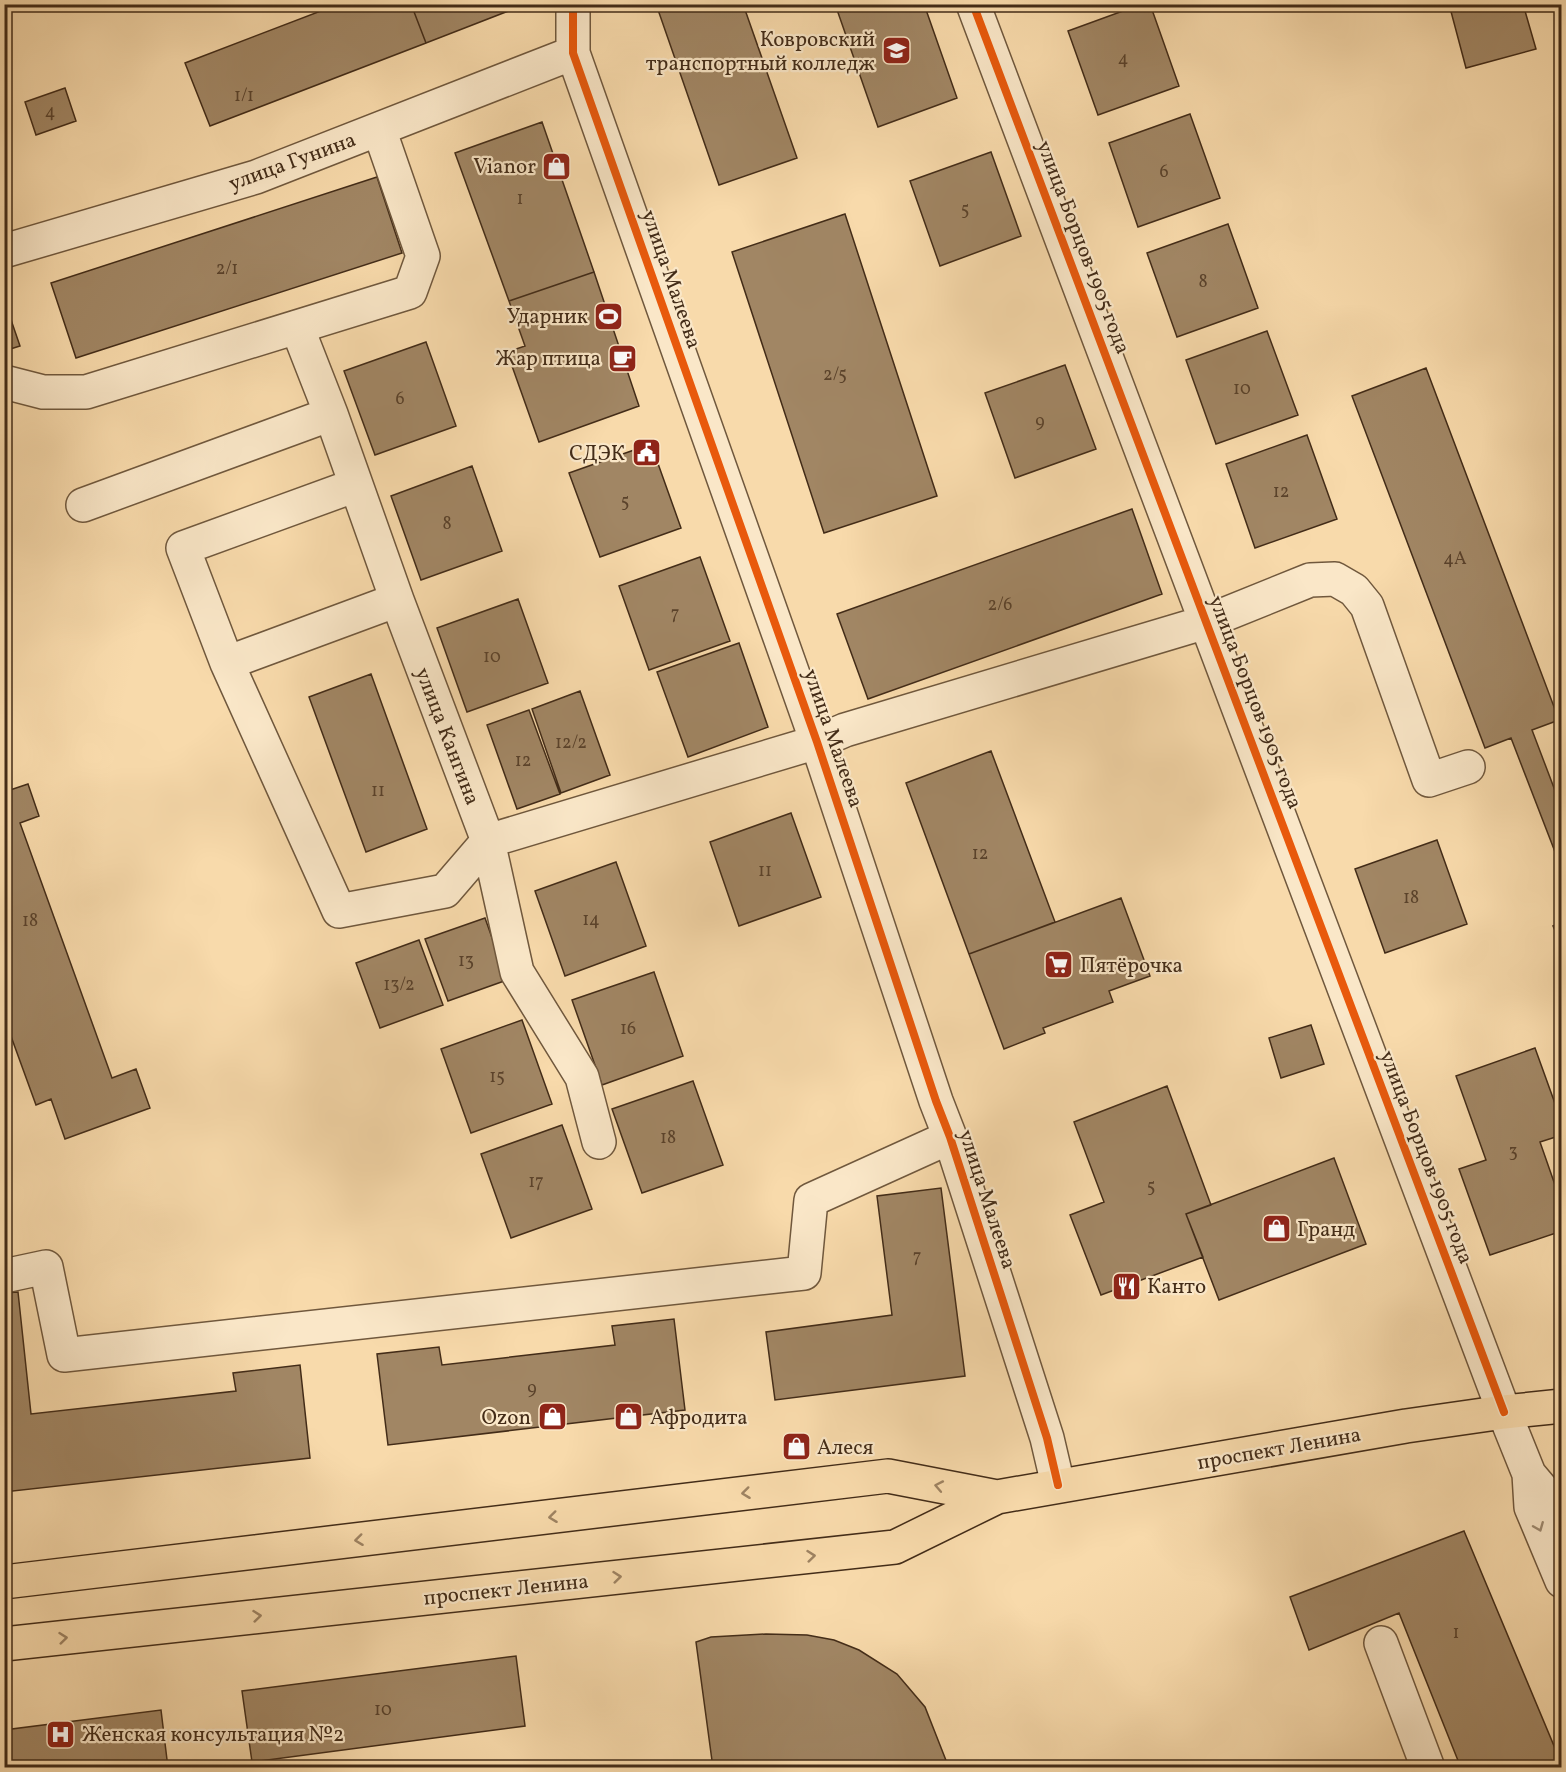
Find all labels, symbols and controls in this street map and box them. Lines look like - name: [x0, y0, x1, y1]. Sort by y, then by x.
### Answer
- place label: Ковровский транспортный колледж: [646, 26, 875, 79]
- school or university icon: Ковровский транспортный колледж: [880, 35, 912, 67]
- house number: 4: [1118, 47, 1128, 72]
- house number: 1/1: [234, 84, 254, 109]
- house number: 4: [45, 100, 55, 125]
- street label: улица Гунина: [225, 126, 360, 199]
- street label: улица Борцов 1905 года: [1028, 137, 1137, 358]
- shop icon: Vianor: [541, 150, 573, 182]
- place label: Vianor: [473, 153, 536, 182]
- house number: 6: [1159, 160, 1169, 185]
- house number: 1: [517, 187, 523, 212]
- house number: 5: [961, 198, 969, 223]
- street label: улица Малеева: [633, 206, 708, 353]
- house number: 2/1: [216, 257, 238, 282]
- house number: 8: [1198, 270, 1208, 295]
- sports icon: Ударник: [593, 300, 625, 332]
- place label: Ударник: [507, 303, 588, 332]
- cafe icon: Жар птица: [606, 342, 638, 374]
- place label: Жар птица: [496, 345, 601, 374]
- house number: 2/5: [823, 363, 847, 388]
- house number: 10: [1233, 377, 1251, 402]
- house number: 6: [395, 387, 405, 412]
- house number: 9: [1035, 410, 1045, 435]
- public building icon: СДЭК: [630, 437, 662, 469]
- place label: СДЭК: [569, 440, 625, 469]
- house number: 12: [1273, 480, 1289, 505]
- house number: 5: [621, 490, 629, 515]
- house number: 8: [442, 512, 452, 537]
- house number: 4А: [1443, 547, 1467, 572]
- street label: улица Борцов 1905 года: [1200, 592, 1309, 813]
- house number: 2/6: [988, 593, 1012, 618]
- house number: 7: [671, 602, 679, 627]
- house number: 10: [483, 645, 501, 670]
- street label: улица Кангина: [407, 663, 486, 810]
- street label: улица Малеева: [795, 665, 870, 812]
- house number: 12/2: [555, 731, 587, 756]
- house number: 12: [515, 749, 531, 774]
- house number: 11: [371, 779, 385, 804]
- house number: 12: [972, 842, 988, 867]
- house number: 11: [758, 859, 772, 884]
- house number: 18: [1403, 886, 1419, 911]
- house number: 14: [582, 908, 600, 933]
- house number: 18: [22, 909, 38, 934]
- house number: 13: [458, 949, 474, 974]
- supermarket icon: Пятёрочка: [1043, 949, 1075, 981]
- place label: Пятёрочка: [1080, 952, 1183, 981]
- house number: 13/2: [383, 973, 415, 998]
- house number: 16: [620, 1017, 636, 1042]
- street label: улица Борцов 1905 года: [1371, 1047, 1480, 1268]
- house number: 15: [489, 1065, 505, 1090]
- house number: 18: [660, 1126, 676, 1151]
- street label: улица Малеева: [950, 1126, 1023, 1273]
- house number: 3: [1508, 1140, 1518, 1165]
- house number: 17: [528, 1170, 544, 1195]
- house number: 5: [1147, 1175, 1155, 1200]
- shop icon: Гранд: [1260, 1213, 1292, 1245]
- place label: Гранд: [1297, 1216, 1355, 1245]
- house number: 7: [913, 1245, 921, 1270]
- restaurant icon: Канто: [1110, 1270, 1142, 1302]
- place label: Канто: [1147, 1273, 1206, 1302]
- house number: 9: [527, 1377, 537, 1402]
- shop icon: Ozon: [536, 1401, 568, 1433]
- shop icon: Афродита: [613, 1401, 645, 1433]
- place label: Ozon: [481, 1404, 531, 1433]
- place label: Афродита: [650, 1404, 748, 1433]
- street label: проспект Ленина: [1195, 1421, 1363, 1478]
- shop icon: Алеся: [780, 1431, 812, 1463]
- place label: Алеся: [817, 1434, 874, 1463]
- one-way arrow: [935, 1480, 945, 1493]
- one-way arrow: [742, 1487, 751, 1499]
- one-way arrow: [548, 1510, 557, 1522]
- one-way arrow: [1532, 1521, 1544, 1532]
- one-way arrow: [355, 1533, 364, 1546]
- one-way arrow: [807, 1550, 816, 1563]
- street label: проспект Ленина: [422, 1567, 590, 1614]
- one-way arrow: [613, 1571, 622, 1584]
- one-way arrow: [252, 1611, 261, 1623]
- house number: 1: [1453, 1621, 1459, 1646]
- one-way arrow: [58, 1632, 67, 1644]
- house number: 10: [374, 1698, 392, 1723]
- hospital icon: Женская консультация №2: [45, 1718, 77, 1750]
- place label: Женская консультация №2: [82, 1721, 344, 1750]

